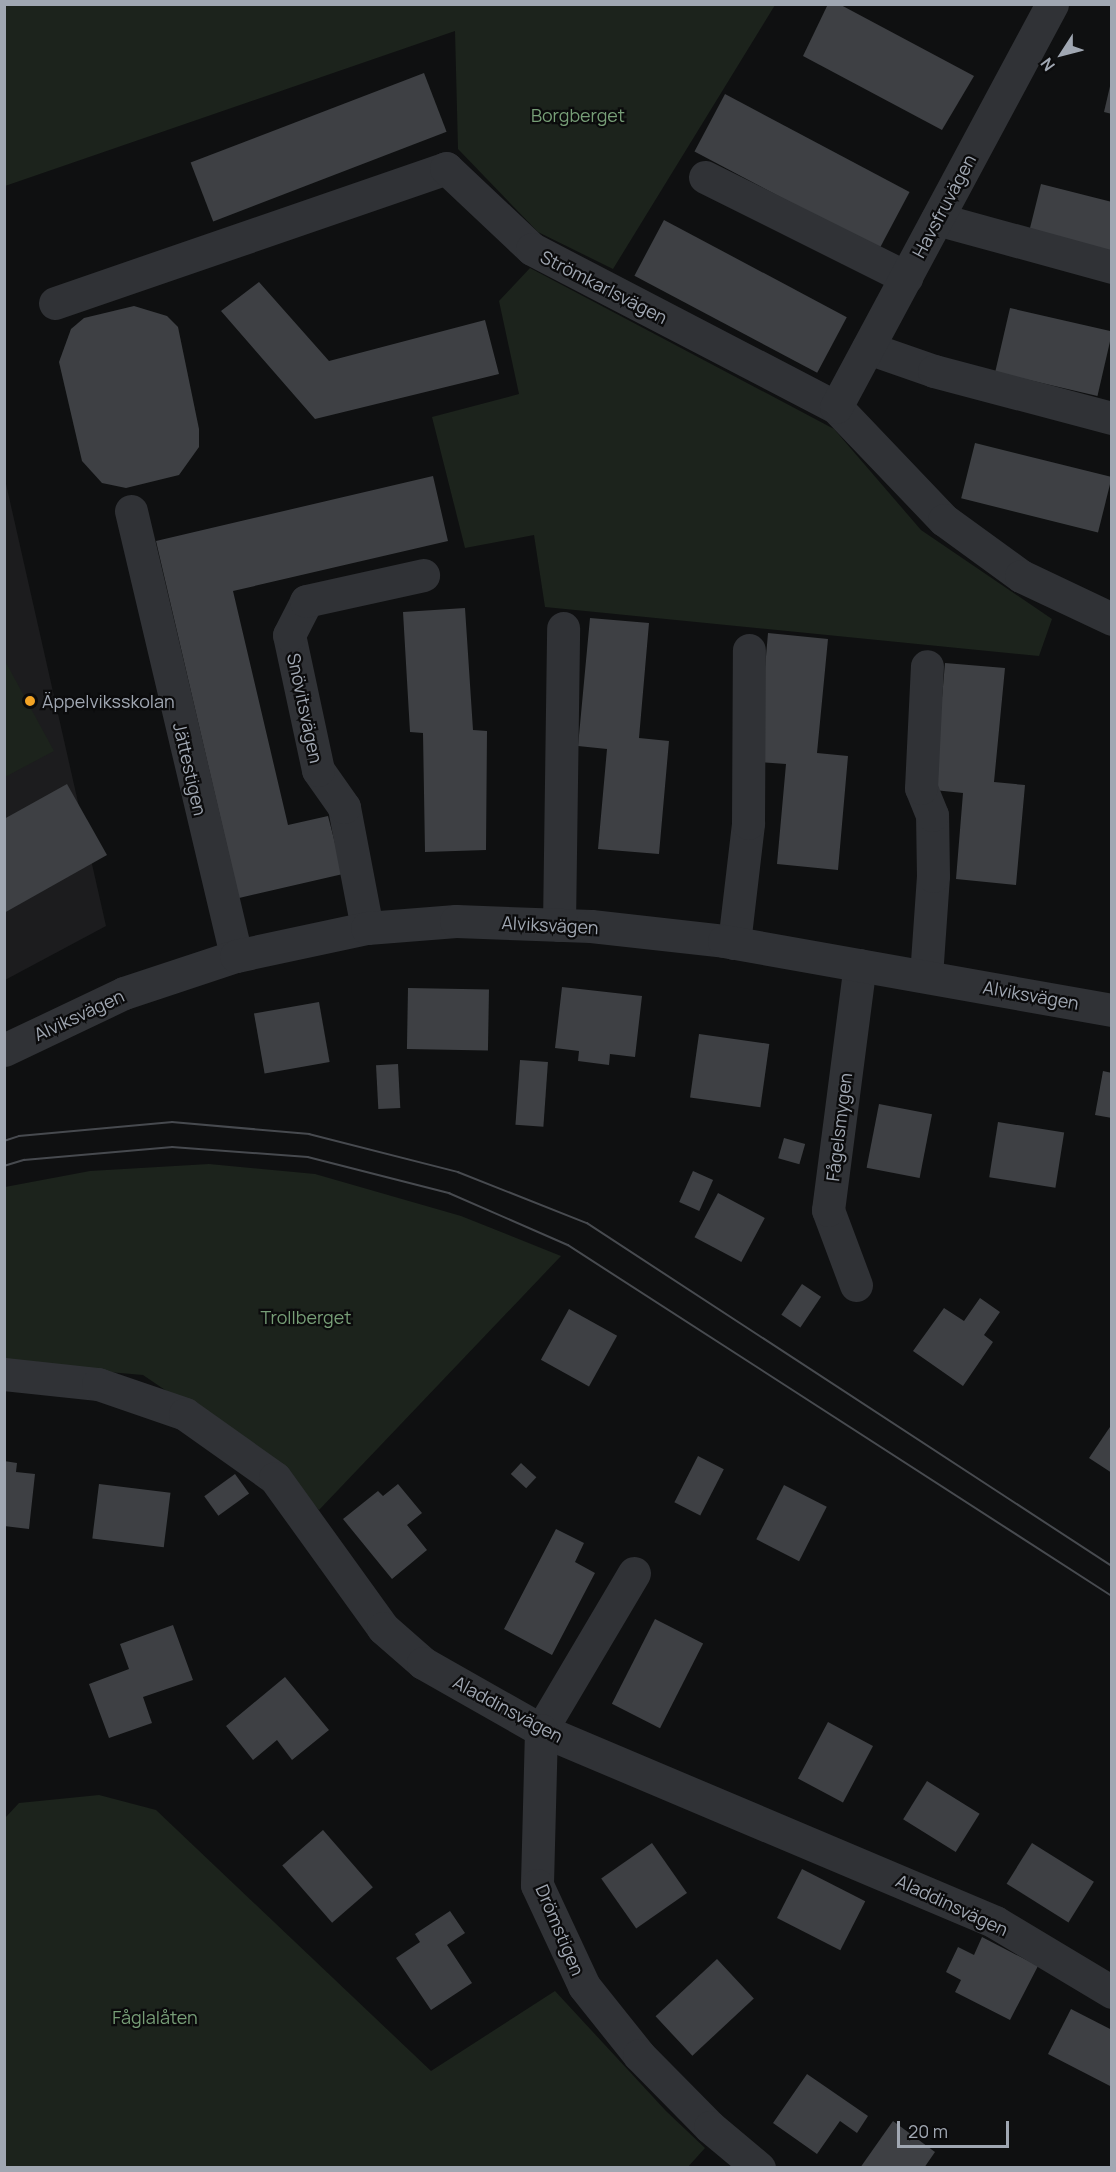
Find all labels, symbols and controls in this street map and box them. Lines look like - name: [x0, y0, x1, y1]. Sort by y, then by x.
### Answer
- north arrow: [1032, 24, 1092, 84]
- text: N: [1035, 53, 1060, 76]
- park label: Borgberget: [531, 104, 625, 126]
- street label: Havsfruvägen: [908, 151, 980, 261]
- street label: Strömkarlsvägen: [537, 246, 671, 328]
- street label: Snövitsvägen: [283, 651, 327, 765]
- place label: Äppelviksskolan: [42, 690, 175, 712]
- marker: Äppelviksskolan: [23, 694, 37, 708]
- street label: Jättestigen: [169, 720, 211, 818]
- street label: Alviksvägen: [501, 912, 599, 938]
- street label: Alviksvägen: [981, 976, 1081, 1014]
- street label: Alviksvägen: [30, 985, 128, 1045]
- street label: Fågelsmygen: [822, 1071, 856, 1183]
- park label: Trollberget: [261, 1306, 351, 1328]
- street label: Aladdinsvägen: [449, 1671, 567, 1747]
- street label: Aladdinsvägen: [893, 1870, 1011, 1940]
- street label: Drömstigen: [531, 1881, 589, 1979]
- park label: Fåglalåten: [112, 2006, 198, 2028]
- scale bar: [900, 2109, 1012, 2147]
- text: 20 m: [908, 2119, 948, 2143]

